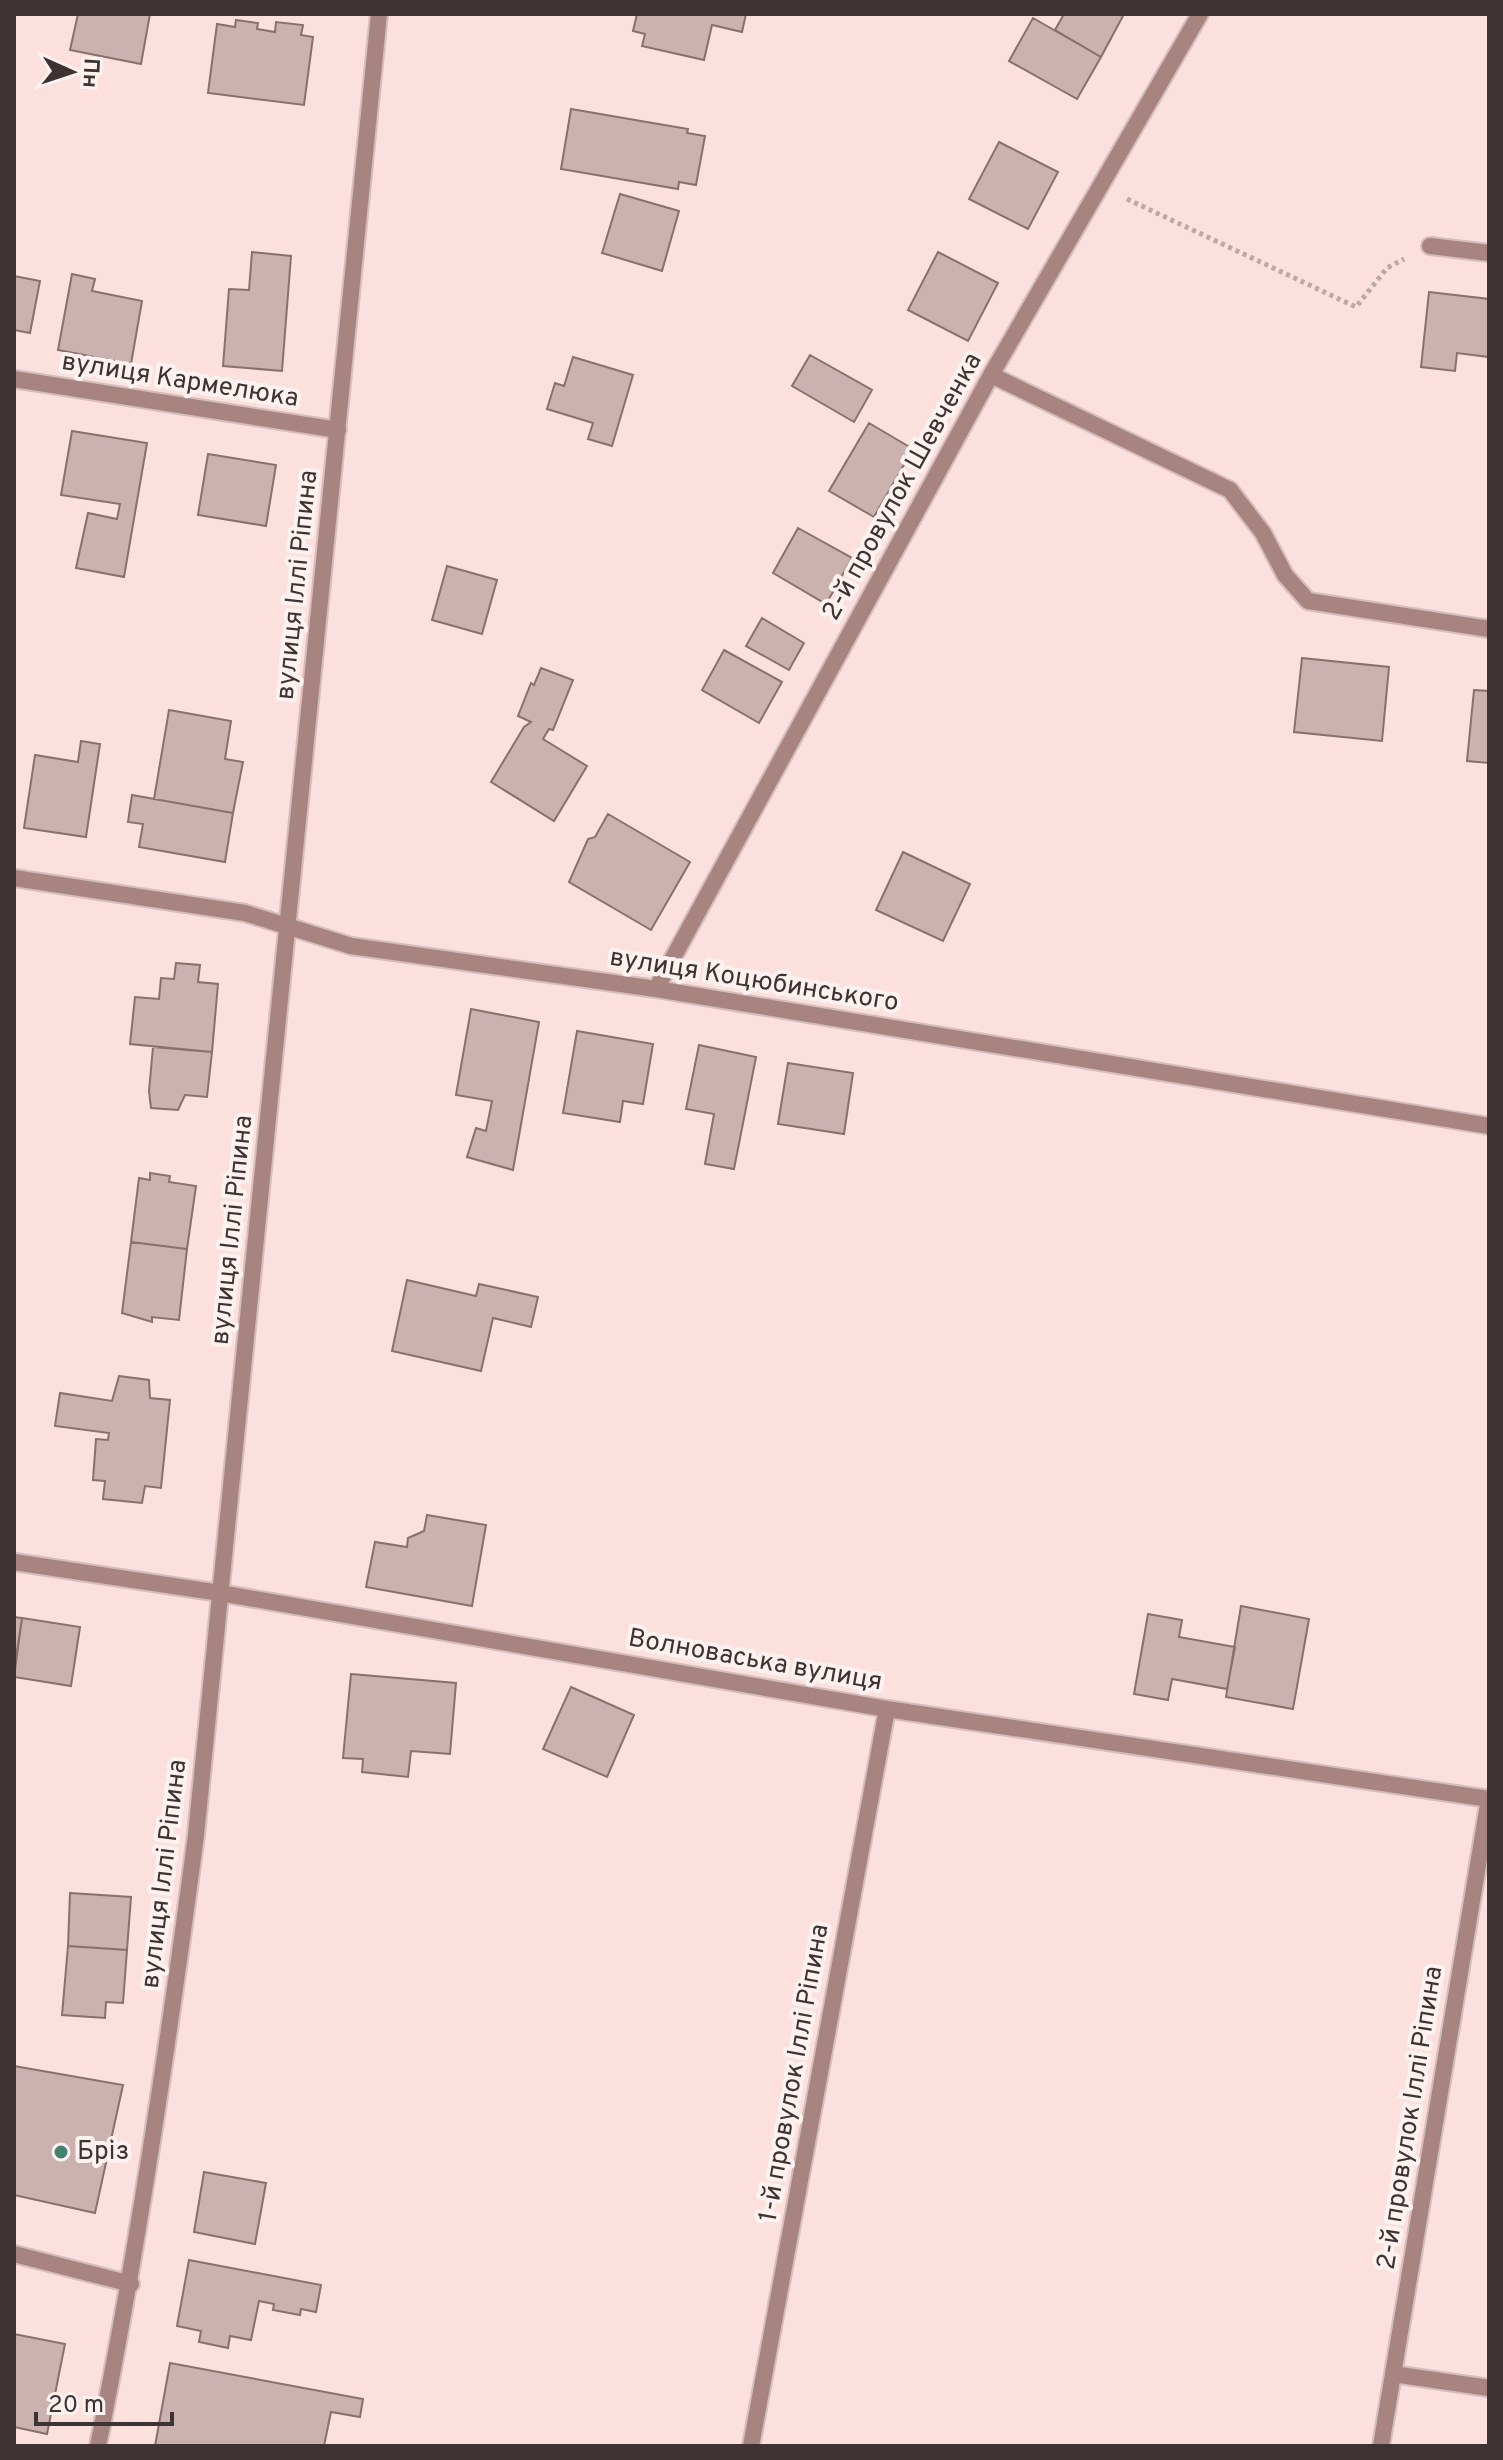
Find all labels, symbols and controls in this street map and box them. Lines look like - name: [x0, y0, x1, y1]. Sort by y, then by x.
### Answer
- north arrow: [32, 32, 112, 112]
- text: Пн: [75, 57, 104, 88]
- street label: вулиця Кармелюка: [59, 346, 301, 416]
- street label: 2-й провулок Шевченка: [816, 347, 990, 627]
- street label: вулиця Іллі Ріпина: [270, 469, 326, 701]
- street label: вулиця Коцюбинського: [607, 942, 901, 1020]
- street label: вулиця Іллі Ріпина: [205, 1114, 261, 1346]
- street label: Волноваська вулиця: [625, 1622, 885, 1700]
- street label: вулиця Іллі Ріпина: [135, 1758, 195, 1990]
- street label: 1-й провулок Іллі Ріпина: [753, 1921, 837, 2225]
- street label: 2-й провулок Іллі Ріпина: [1371, 1964, 1451, 2272]
- place label: Бріз: [77, 2136, 129, 2169]
- marker: Бріз: [52, 2143, 70, 2161]
- scale bar: [36, 2376, 172, 2426]
- text: 20 m: [48, 2391, 104, 2421]

